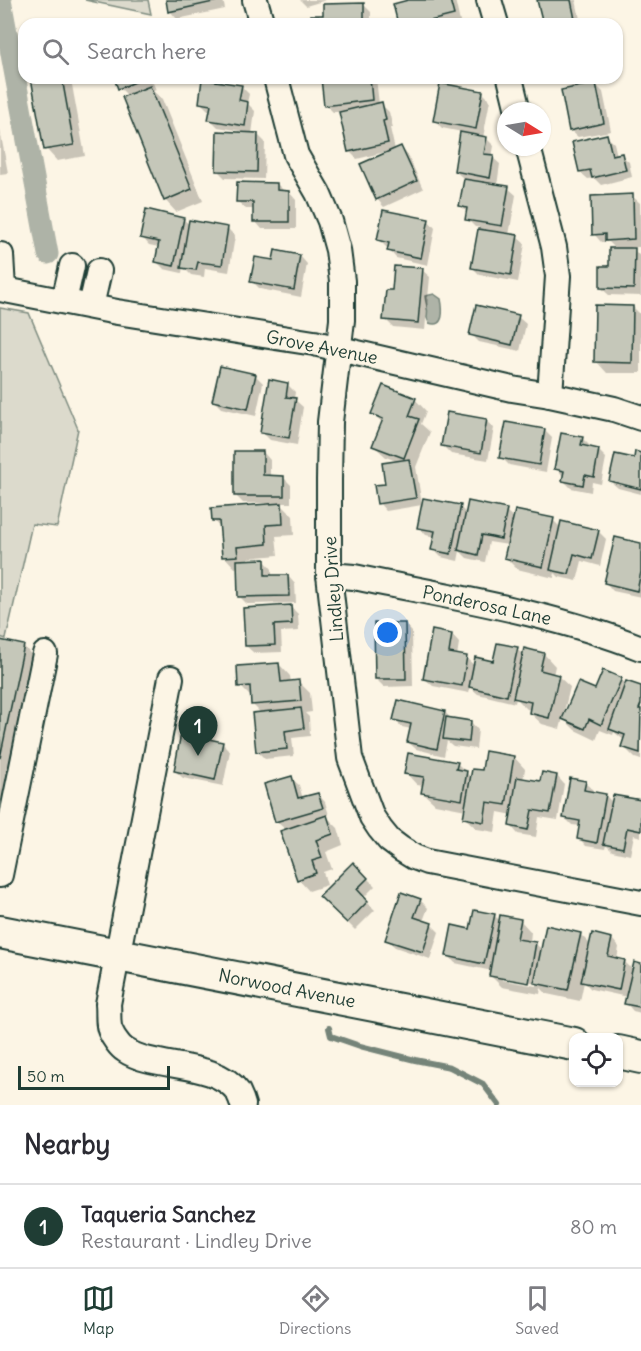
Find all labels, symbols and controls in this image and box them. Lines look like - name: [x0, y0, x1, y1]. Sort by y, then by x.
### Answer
- search box: [18, 18, 623, 84]
- icon: search: [39, 35, 72, 68]
- text: Search here: [87, 37, 206, 65]
- north arrow: [497, 102, 551, 156]
- street label: Grove Avenue: [264, 325, 380, 369]
- street label: Lindley Drive: [318, 535, 348, 643]
- street label: Ponderosa Lane: [420, 580, 554, 630]
- your location: [373, 618, 402, 647]
- pin: 1: [178, 706, 218, 756]
- street label: Norwood Avenue: [216, 963, 358, 1013]
- map controls: [569, 1033, 623, 1087]
- button: locate: [569, 1033, 623, 1087]
- scale bar: [18, 1063, 170, 1090]
- text: 50 m: [27, 1066, 65, 1086]
- text: Nearby: [24, 1128, 110, 1161]
- text: Taqueria Sanchez: [81, 1200, 256, 1228]
- text: 1: [40, 1214, 47, 1239]
- text: 80 m: [570, 1214, 617, 1239]
- text: Restaurant · Lindley Drive: [81, 1228, 312, 1253]
- tab: Map: [82, 1282, 115, 1338]
- tab: Directions: [279, 1282, 351, 1338]
- tab: Saved: [515, 1282, 559, 1338]

